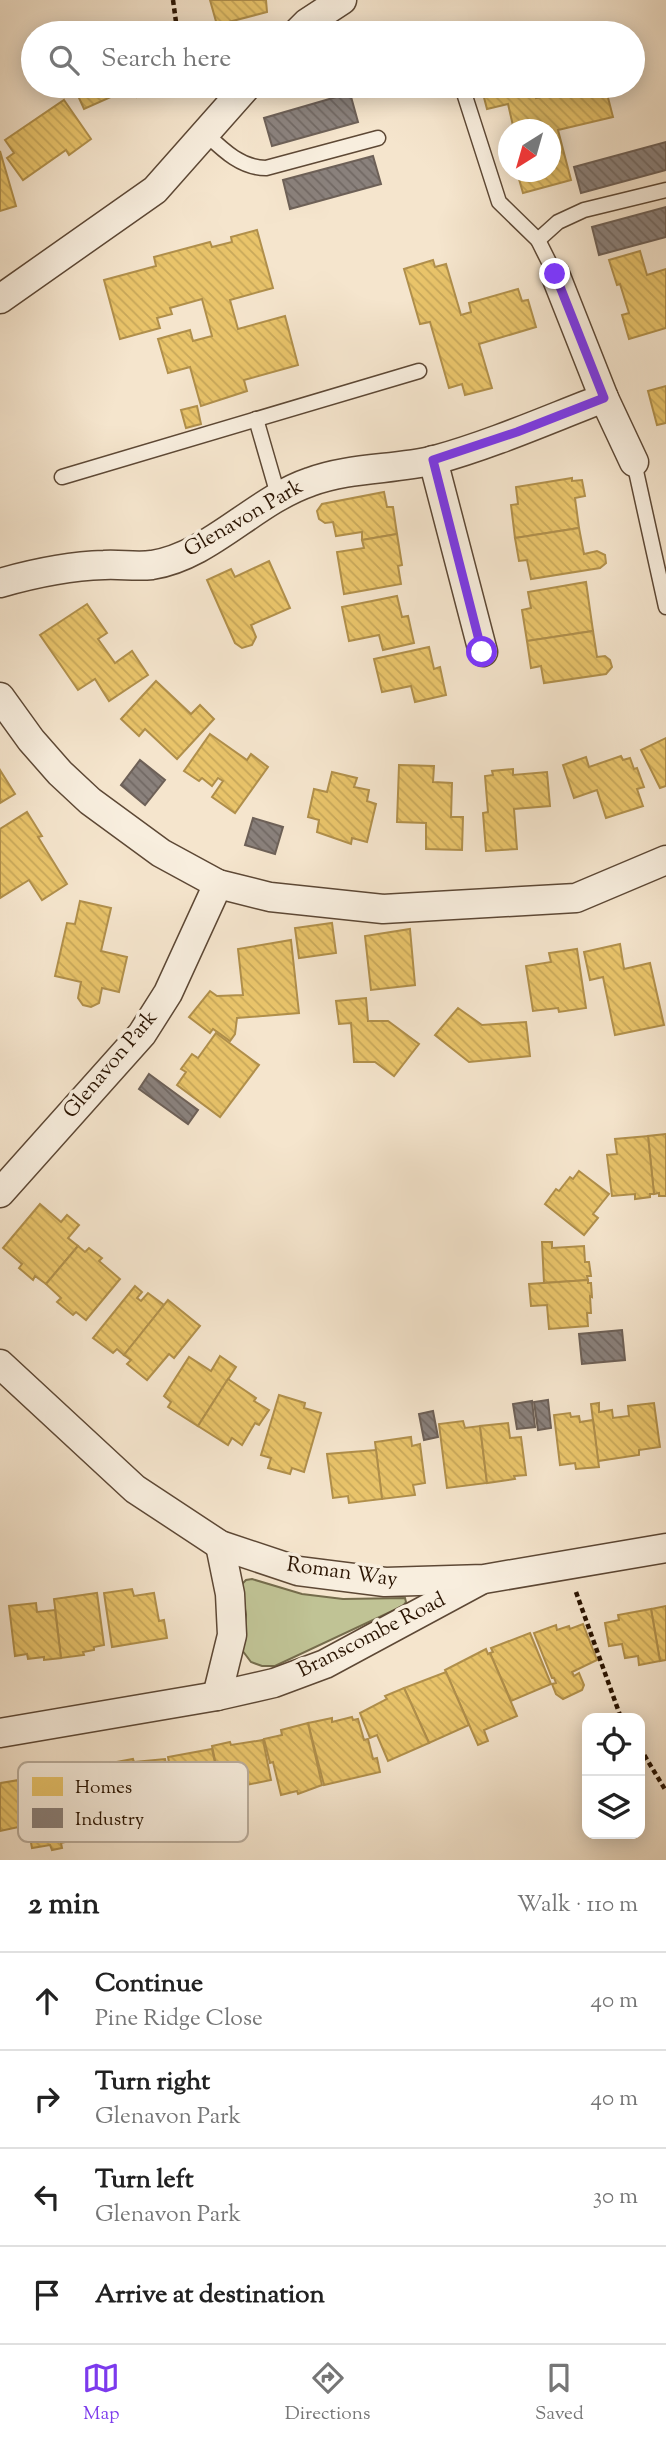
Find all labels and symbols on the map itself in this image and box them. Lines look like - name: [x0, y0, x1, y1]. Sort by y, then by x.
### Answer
- north arrow: [498, 119, 561, 182]
- route end: [539, 258, 570, 289]
- street label: Glenavon Park: [179, 472, 310, 565]
- route start: [466, 636, 497, 667]
- street label: Glenavon Park: [57, 1004, 166, 1126]
- street label: Roman Way: [285, 1550, 400, 1596]
- street label: Branscombe Road: [293, 1586, 451, 1686]
- legend: [18, 1762, 248, 1842]
- text: Homes: [75, 1775, 132, 1802]
- text: Industry: [75, 1807, 145, 1834]

